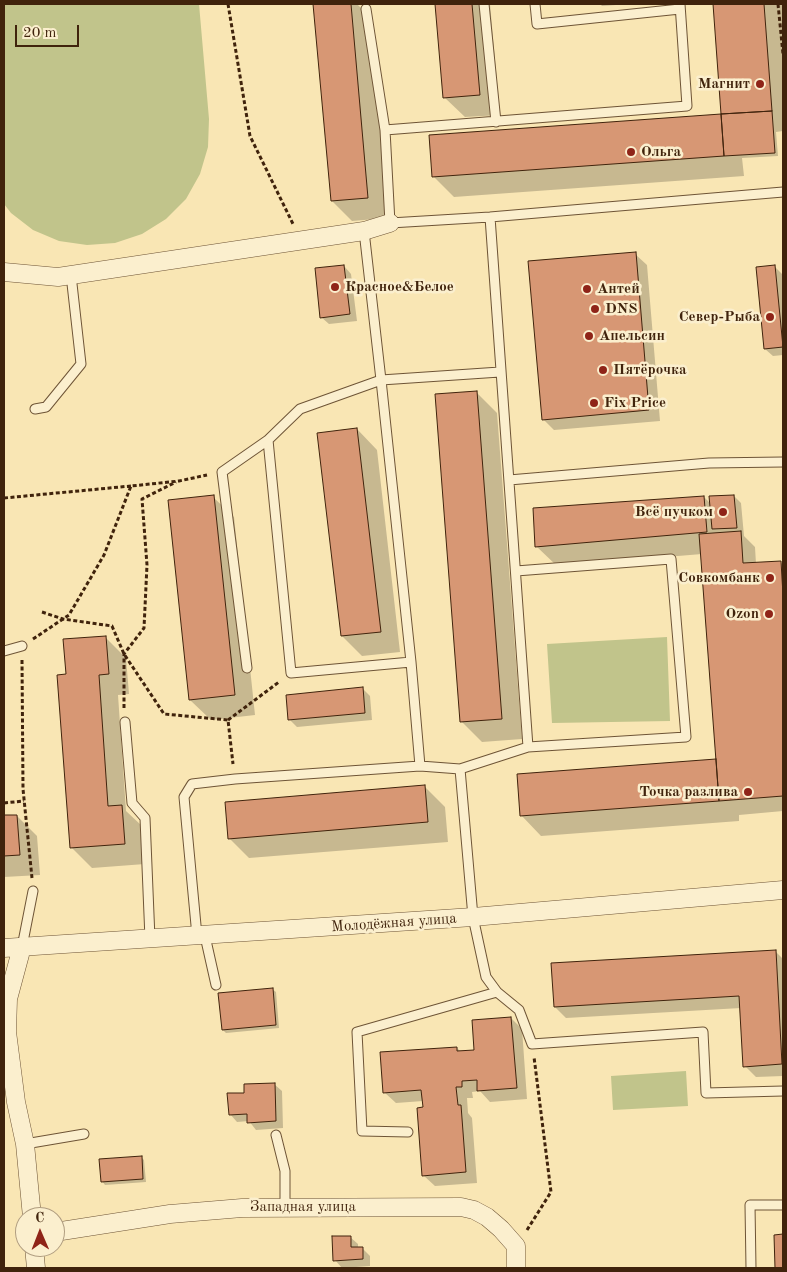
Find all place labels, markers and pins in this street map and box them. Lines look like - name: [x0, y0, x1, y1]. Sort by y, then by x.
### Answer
- place label: Магнит: [698, 75, 750, 93]
- marker: Магнит: [754, 78, 766, 90]
- place label: Ольга: [641, 143, 681, 161]
- marker: Ольга: [625, 146, 637, 158]
- place label: Красное&Белое: [345, 278, 454, 296]
- place label: Антей: [597, 280, 640, 298]
- marker: Красное&Белое: [329, 281, 341, 293]
- marker: Антей: [581, 283, 593, 295]
- place label: DNS: [605, 300, 638, 318]
- marker: DNS: [589, 303, 601, 315]
- place label: Север-Рыба: [679, 308, 760, 326]
- marker: Север-Рыба: [764, 311, 776, 323]
- place label: Апельсин: [599, 327, 665, 345]
- marker: Апельсин: [583, 330, 595, 342]
- place label: Пятёрочка: [613, 361, 687, 379]
- marker: Пятёрочка: [597, 364, 609, 376]
- place label: Fix Price: [604, 394, 666, 412]
- marker: Fix Price: [588, 397, 600, 409]
- place label: Всё пучком: [635, 503, 713, 521]
- marker: Всё пучком: [717, 506, 729, 518]
- place label: Совкомбанк: [678, 569, 760, 587]
- marker: Совкомбанк: [764, 572, 776, 584]
- place label: Ozon: [726, 605, 759, 623]
- marker: Ozon: [763, 608, 775, 620]
- place label: Точка разлива: [639, 783, 738, 801]
- marker: Точка разлива: [742, 786, 754, 798]

